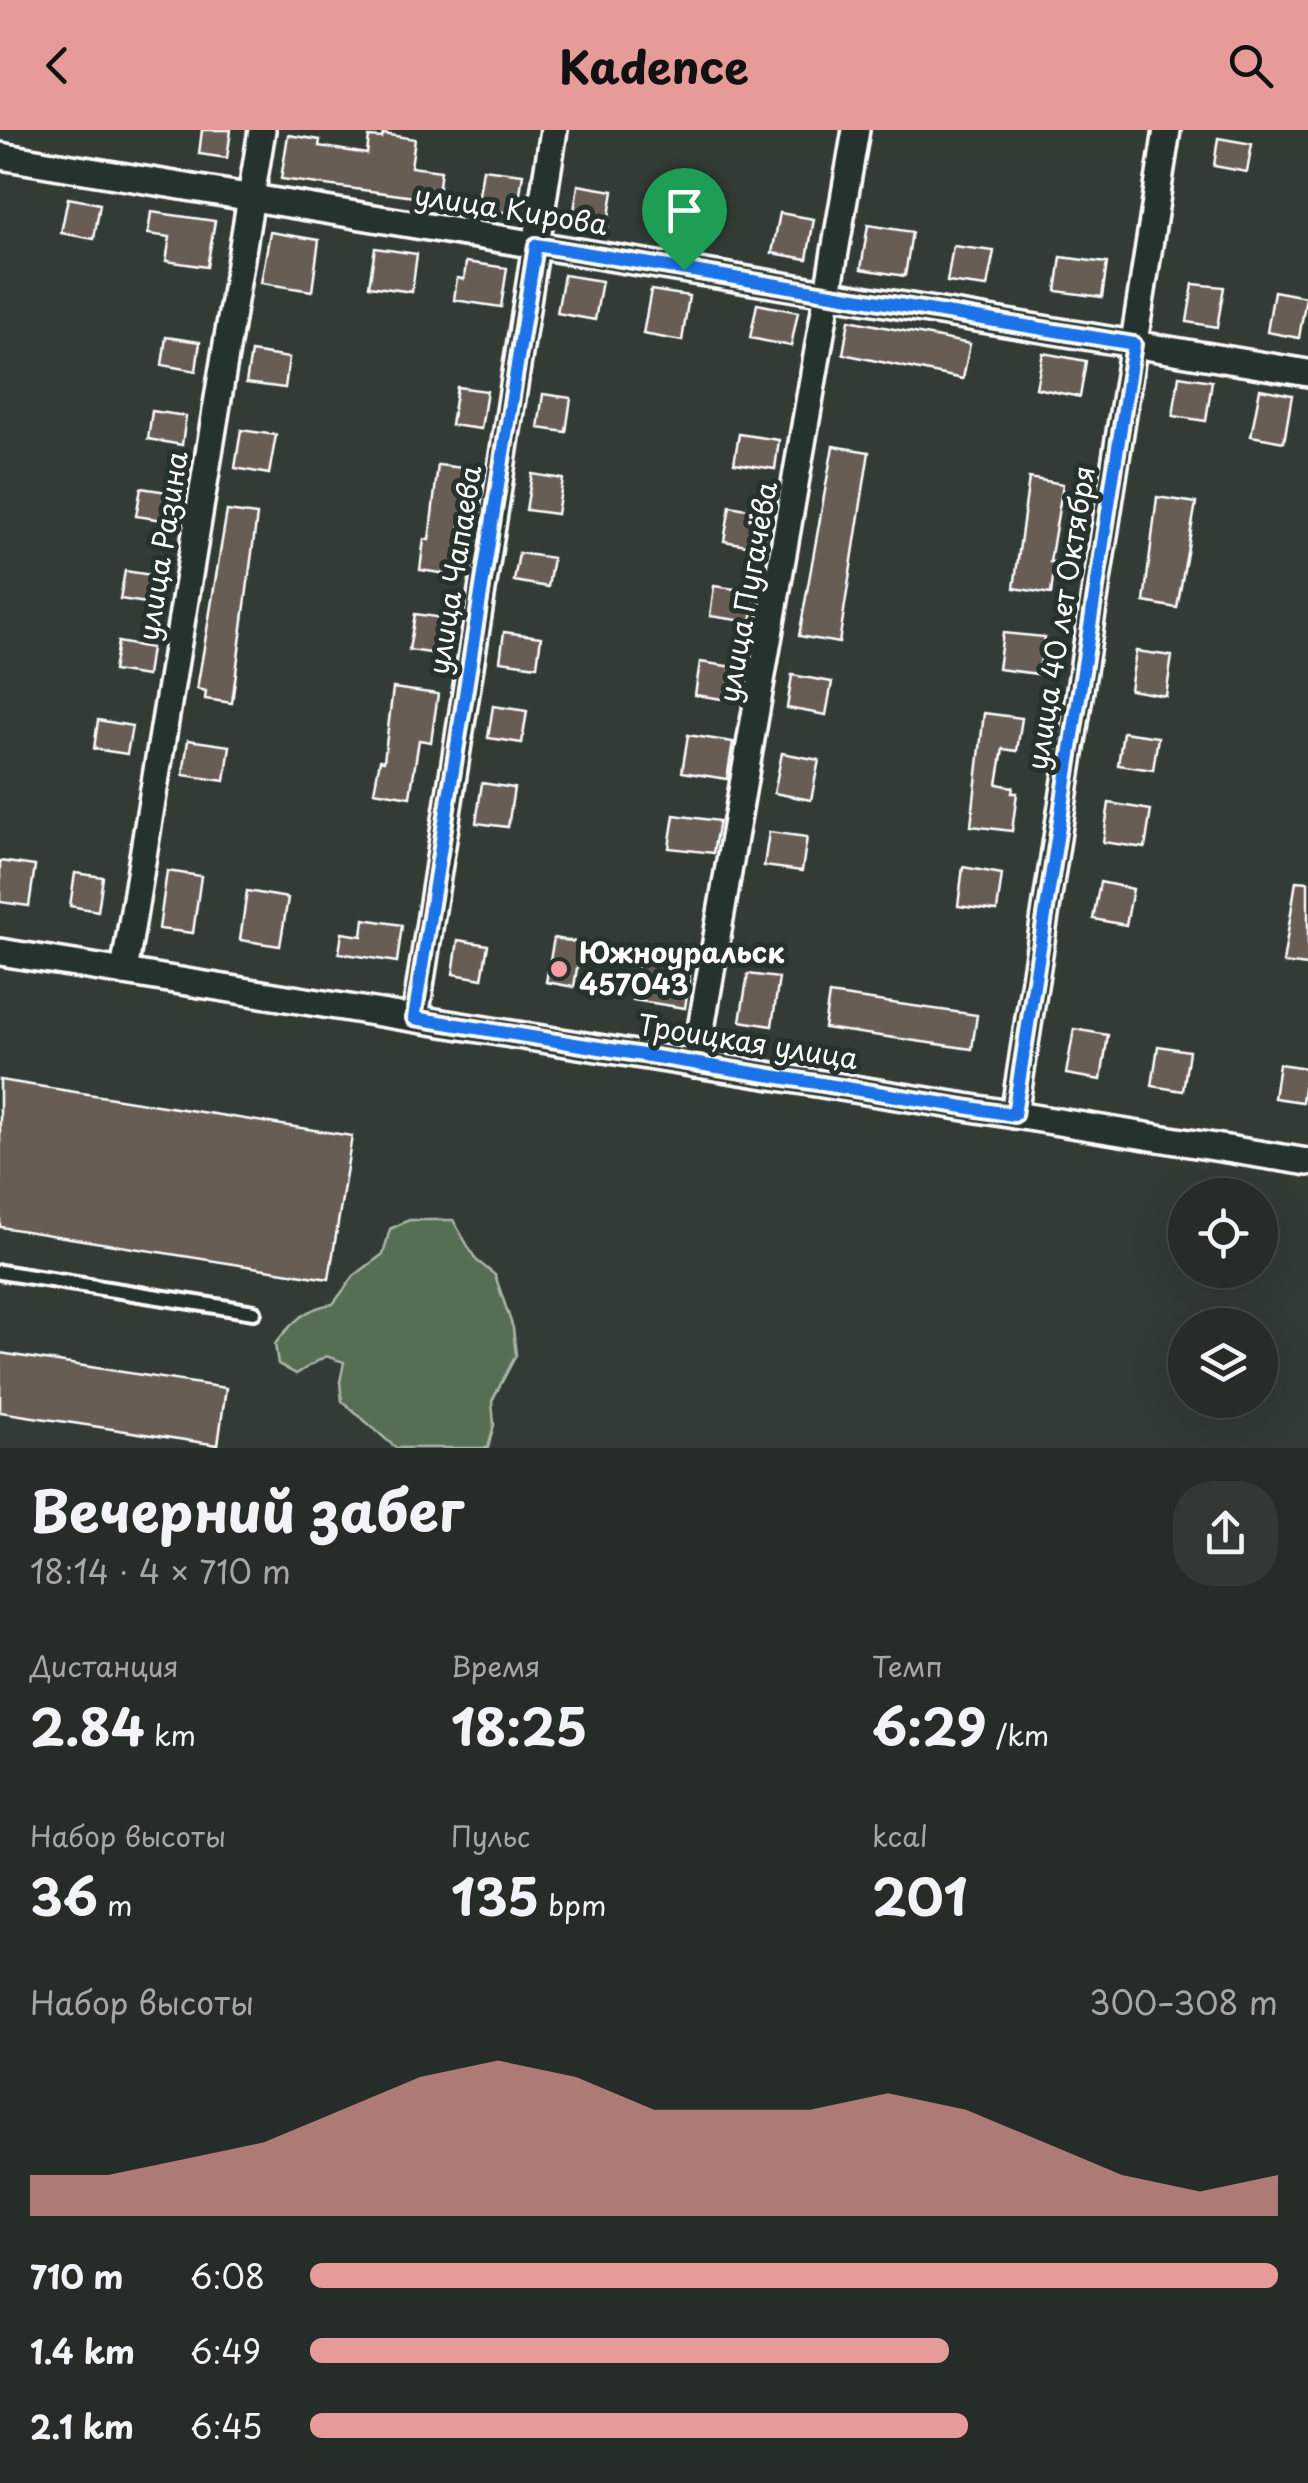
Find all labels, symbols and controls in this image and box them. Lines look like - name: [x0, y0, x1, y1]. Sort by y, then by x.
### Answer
- text: Kadence: [559, 31, 749, 99]
- icon: back: [30, 38, 85, 93]
- icon: search: [1223, 38, 1278, 93]
- pin: [642, 168, 727, 271]
- street label: улица Кирова: [412, 172, 611, 245]
- icon: arrive: [657, 183, 712, 238]
- street label: улица Разина: [125, 448, 198, 643]
- street label: улица Чапаева: [416, 462, 491, 677]
- street label: улица 40 лет Октября: [1014, 463, 1105, 773]
- street label: улица Пугачёва: [706, 477, 787, 705]
- place label: Южноуральск 457043: [579, 930, 785, 1005]
- marker: Южноуральск 457043: [548, 958, 570, 980]
- street label: Троицкая улица: [635, 1002, 862, 1079]
- map controls: [1168, 1178, 1278, 1418]
- button: locate: [1168, 1178, 1278, 1288]
- button: layers: [1168, 1308, 1278, 1418]
- text: Вечерний забег: [30, 1468, 464, 1551]
- button: share: [1173, 1481, 1278, 1586]
- text: 18:14 · 4 × 710 m: [30, 1547, 291, 1595]
- text: Дистанция: [30, 1644, 179, 1687]
- text: Время: [451, 1644, 540, 1687]
- text: Темп: [872, 1644, 943, 1687]
- text: 2.84: [30, 1687, 145, 1763]
- text: 18:25: [451, 1687, 587, 1763]
- text: 6:29: [872, 1687, 987, 1763]
- text: km: [145, 1713, 196, 1756]
- text: /km: [987, 1713, 1049, 1756]
- text: Набор высоты: [30, 1814, 226, 1857]
- text: Пульс: [451, 1814, 530, 1857]
- text: kcal: [872, 1814, 928, 1857]
- text: 36: [30, 1857, 98, 1933]
- text: 135: [451, 1857, 539, 1933]
- text: 201: [872, 1857, 968, 1933]
- text: m: [98, 1883, 133, 1926]
- text: bpm: [539, 1883, 606, 1926]
- text: Набор высоты: [30, 1978, 254, 2026]
- text: 300–308 m: [1089, 1978, 1278, 2026]
- text: 710 m: [30, 2252, 123, 2300]
- text: 6:08: [190, 2252, 265, 2300]
- text: 1.4 km: [30, 2327, 135, 2375]
- text: 6:49: [190, 2327, 261, 2375]
- text: 2.1 km: [30, 2402, 134, 2450]
- text: 6:45: [190, 2402, 262, 2450]

